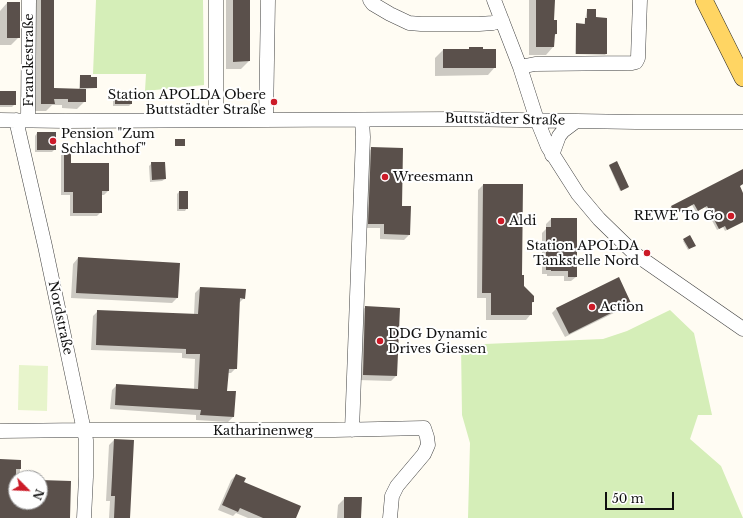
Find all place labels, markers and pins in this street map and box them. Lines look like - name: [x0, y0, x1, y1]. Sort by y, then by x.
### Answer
- place label: Station APOLDA Obere Buttstädter Straße: [108, 87, 266, 118]
- marker: Station APOLDA Obere Buttstädter Straße: [269, 97, 279, 107]
- place label: Pension "Zum Schlachthof": [61, 126, 155, 157]
- marker: Pension "Zum Schlachthof": [48, 136, 58, 146]
- place label: Wreesmann: [393, 169, 474, 185]
- marker: Wreesmann: [380, 172, 390, 182]
- place label: REWE To Go: [634, 208, 723, 224]
- marker: REWE To Go: [726, 211, 736, 221]
- place label: Aldi: [509, 213, 536, 229]
- marker: Aldi: [496, 216, 506, 226]
- place label: Station APOLDA Tankstelle Nord: [526, 238, 639, 269]
- marker: Station APOLDA Tankstelle Nord: [642, 248, 652, 258]
- place label: Action: [600, 299, 644, 315]
- marker: Action: [587, 302, 597, 312]
- place label: DDG Dynamic Drives Giessen: [388, 326, 487, 357]
- marker: DDG Dynamic Drives Giessen: [375, 336, 385, 346]

